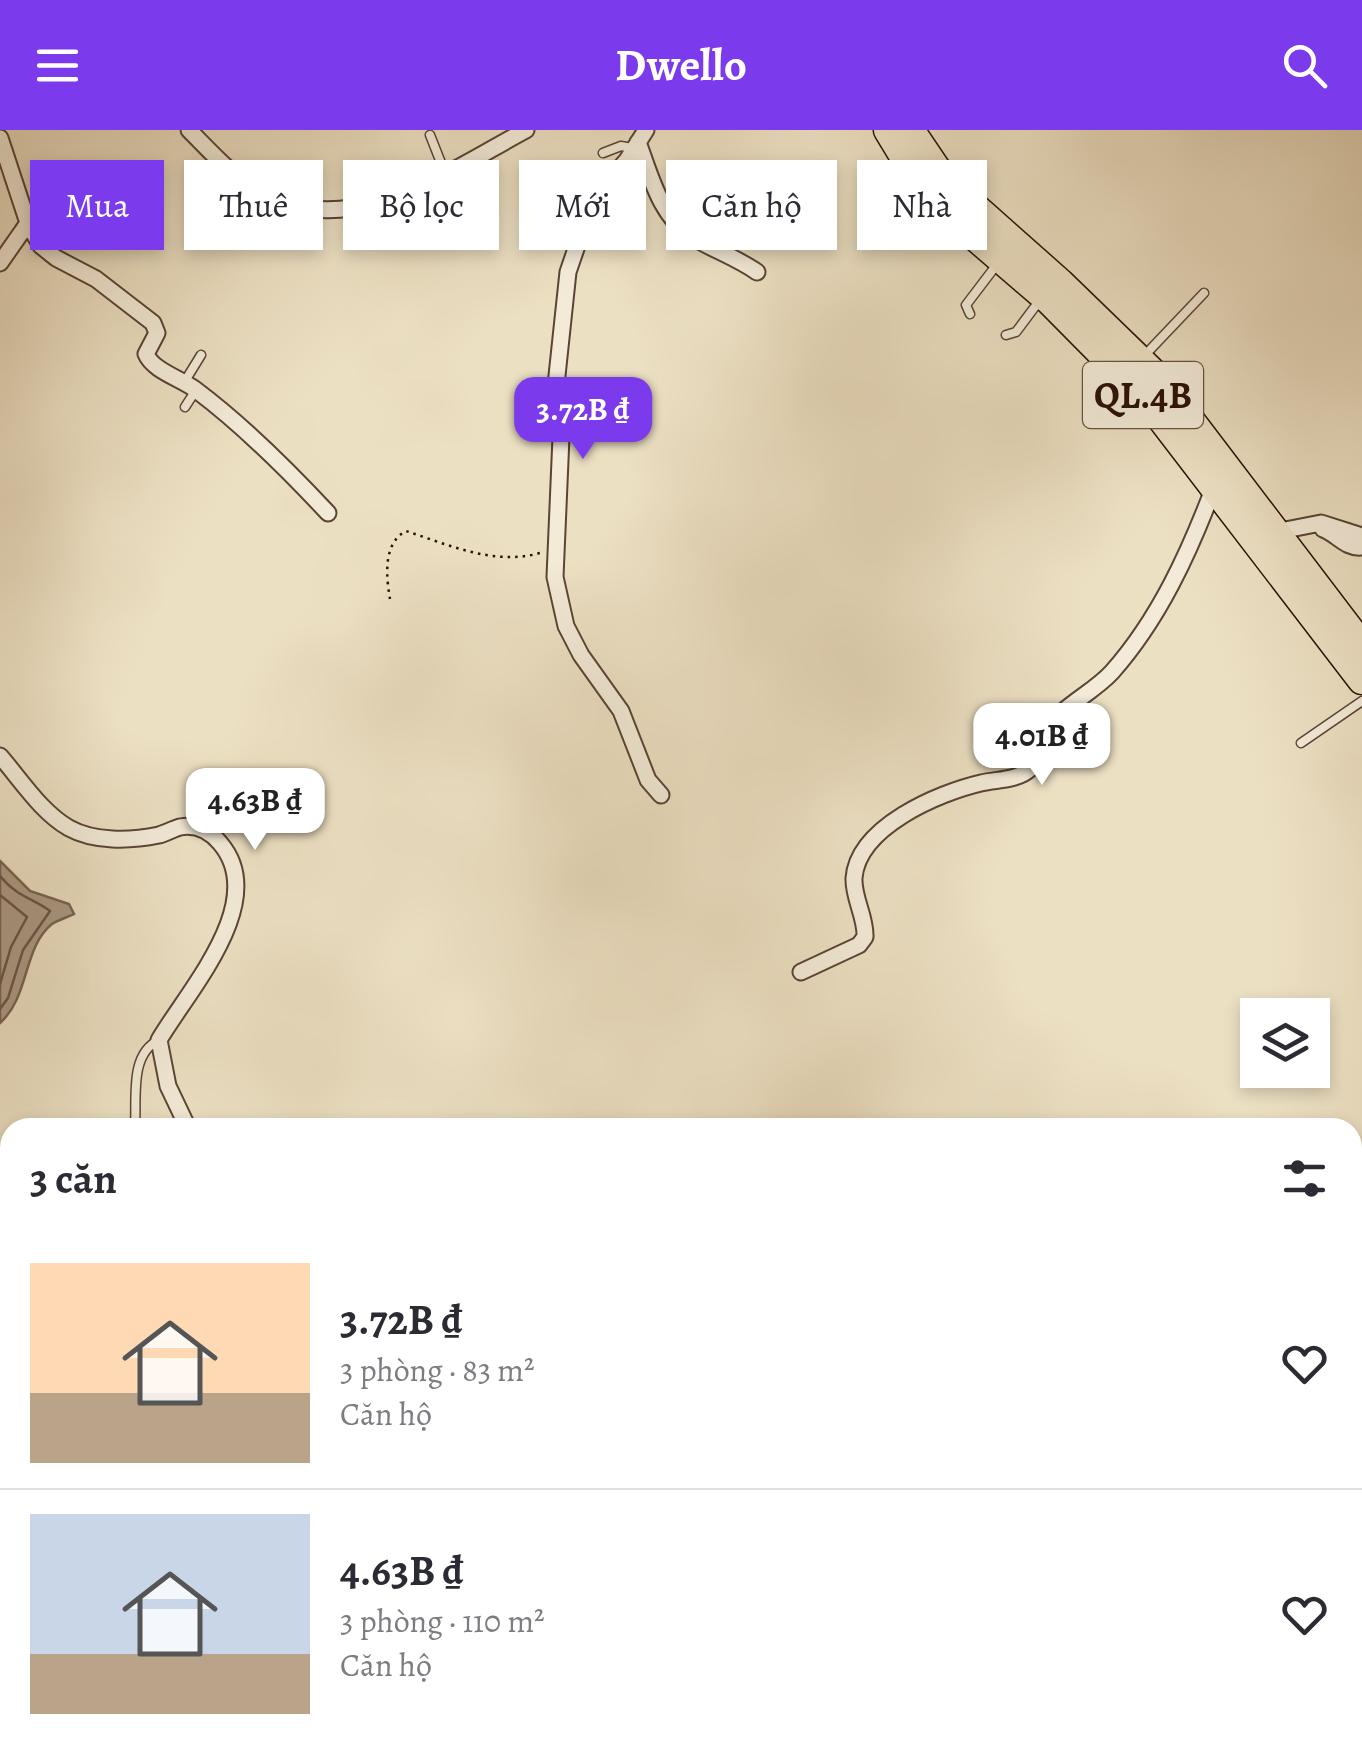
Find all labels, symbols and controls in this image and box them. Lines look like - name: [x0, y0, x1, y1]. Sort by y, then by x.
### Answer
- text: Dwello: [615, 34, 747, 96]
- icon: menu: [30, 38, 85, 93]
- icon: search: [1277, 38, 1332, 93]
- chip: Mua: [30, 160, 164, 250]
- chip: Thuê: [184, 160, 323, 250]
- chip: Bộ lọc: [343, 160, 499, 250]
- chip: Mới: [519, 160, 646, 250]
- chip: Căn hộ: [666, 160, 837, 250]
- chip: Nhà: [857, 160, 987, 250]
- road number: QL.4B: [1083, 362, 1203, 428]
- pin: 3.72B ₫: [491, 377, 675, 462]
- text: 3.72B ₫: [536, 387, 630, 431]
- pin: 4.01B ₫: [950, 703, 1134, 788]
- text: 4.01B ₫: [995, 713, 1089, 757]
- pin: 4.63B ₫: [163, 768, 347, 853]
- text: 4.63B ₫: [208, 778, 302, 822]
- map controls: [1240, 998, 1330, 1088]
- button: layers: [1240, 998, 1330, 1088]
- text: 3 căn: [30, 1150, 117, 1207]
- icon: filters: [1277, 1151, 1332, 1206]
- text: 3.72B ₫: [340, 1291, 463, 1348]
- icon: home: [110, 1303, 230, 1423]
- icon: heart: [1277, 1336, 1332, 1391]
- text: 3 phòng · 83 m²: [340, 1348, 534, 1392]
- text: Căn hộ: [340, 1392, 432, 1436]
- text: 4.63B ₫: [340, 1542, 464, 1599]
- icon: home: [110, 1554, 230, 1674]
- icon: heart: [1277, 1587, 1332, 1642]
- text: 3 phòng · 110 m²: [340, 1599, 545, 1643]
- text: Căn hộ: [340, 1643, 432, 1687]

